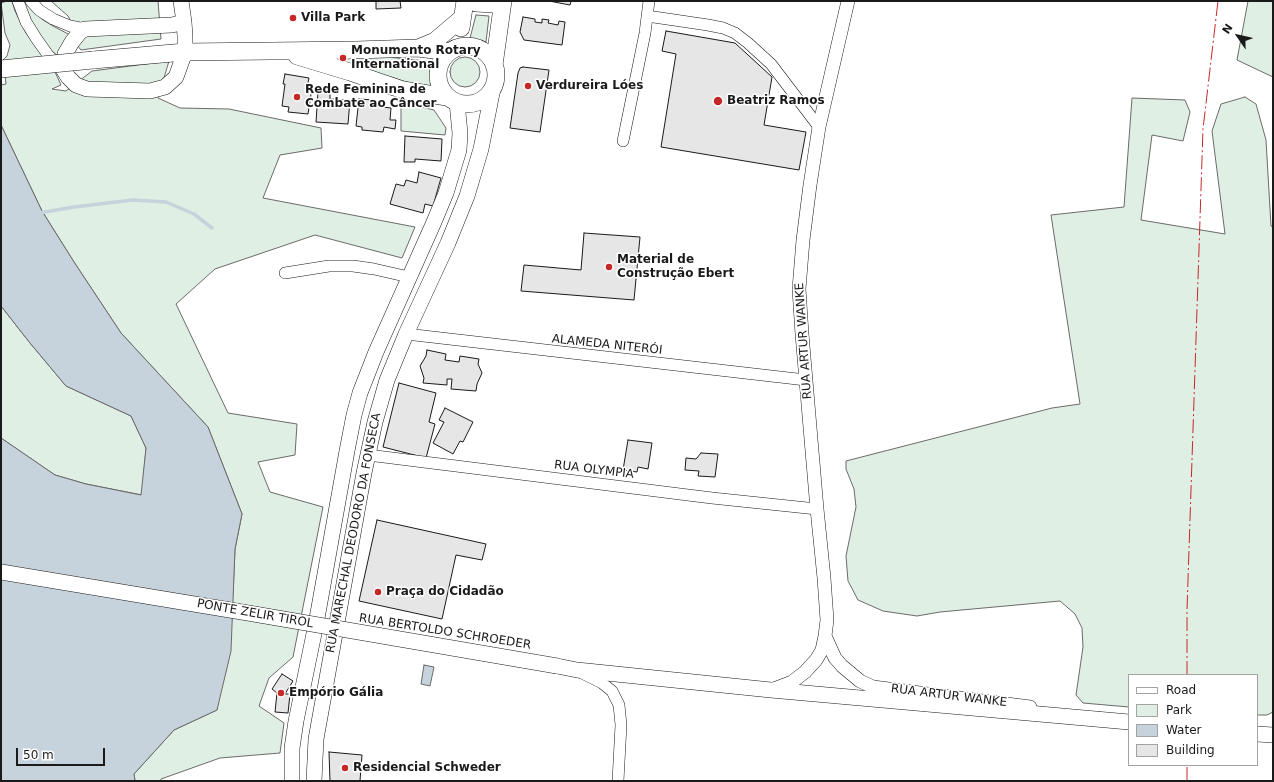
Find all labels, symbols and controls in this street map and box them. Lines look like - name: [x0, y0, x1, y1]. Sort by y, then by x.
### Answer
- place label: Villa Park: [301, 11, 365, 25]
- marker: Villa Park: [288, 13, 298, 23]
- north arrow: [1218, 16, 1258, 56]
- text: N: [1220, 22, 1236, 36]
- place label: Monumento Rotary International: [351, 44, 481, 72]
- marker: Monumento Rotary International: [338, 53, 348, 63]
- place label: Verdureira Lóes: [536, 79, 643, 93]
- marker: Verdureira Lóes: [523, 81, 533, 91]
- place label: Rede Feminina de Combate ao Câncer: [305, 83, 436, 111]
- marker: Rede Feminina de Combate ao Câncer: [292, 92, 302, 102]
- place label: Beatriz Ramos: [727, 94, 825, 108]
- marker: Beatriz Ramos: [712, 95, 724, 107]
- place label: Material de Construção Ebert: [617, 253, 734, 281]
- marker: Material de Construção Ebert: [604, 262, 614, 272]
- street label: RUA ARTUR WANKE: [793, 282, 815, 400]
- street label: ALAMEDA NITERÓI: [551, 332, 663, 358]
- street label: RUA MARECHAL DEODORO DA FONSECA: [324, 412, 384, 654]
- street label: RUA OLYMPIA: [553, 458, 635, 482]
- place label: Praça do Cidadão: [386, 585, 504, 599]
- marker: Praça do Cidadão: [373, 587, 383, 597]
- street label: PONTE ZELIR TIROL: [196, 597, 314, 631]
- street label: RUA BERTOLDO SCHROEDER: [358, 611, 532, 653]
- legend: [1128, 674, 1258, 766]
- street label: RUA ARTUR WANKE: [890, 682, 1008, 710]
- text: Road: [1166, 683, 1196, 697]
- place label: Empório Gália: [289, 686, 383, 700]
- marker: Empório Gália: [276, 688, 286, 698]
- text: Park: [1166, 703, 1192, 717]
- text: Water: [1166, 723, 1201, 737]
- scale bar: [18, 740, 107, 766]
- text: Building: [1166, 743, 1215, 757]
- text: 50 m: [23, 748, 54, 762]
- place label: Residencial Schweder: [353, 761, 501, 775]
- marker: Residencial Schweder: [340, 763, 350, 773]

